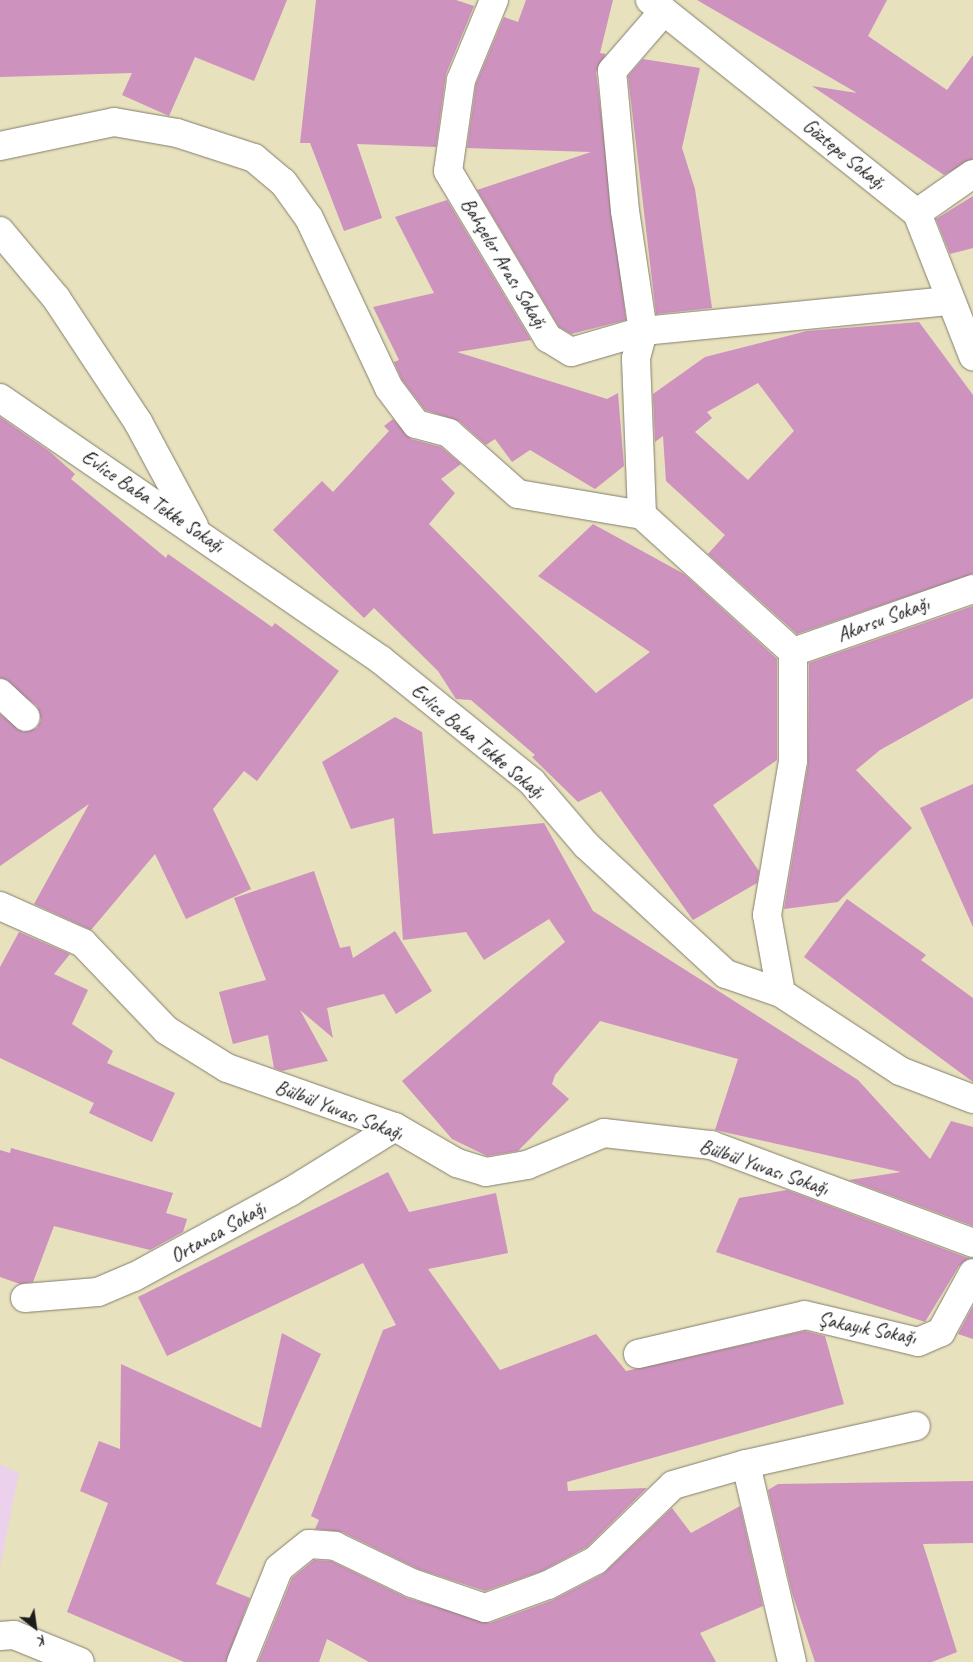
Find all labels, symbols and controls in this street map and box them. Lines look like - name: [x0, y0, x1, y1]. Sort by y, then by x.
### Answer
- street label: Göztepe Sokağı: [798, 114, 890, 194]
- street label: Bahçeler Arası Sokağı: [456, 193, 552, 333]
- street label: Evlice Baba Tekke Sokağı: [77, 445, 229, 557]
- street label: Akarsu Sokağı: [834, 591, 932, 647]
- street label: Evlice Baba Tekke Sokağı: [407, 678, 549, 804]
- street label: Bülbül Yuvası Sokağı: [272, 1075, 406, 1145]
- street label: Bülbül Yuvası Sokağı: [696, 1134, 832, 1200]
- street label: Ortanca Sokağı: [167, 1196, 269, 1268]
- street label: Şakayık Sokağı: [816, 1307, 918, 1349]
- north arrow: [10, 1602, 60, 1652]
- text: K: [35, 1631, 50, 1650]

